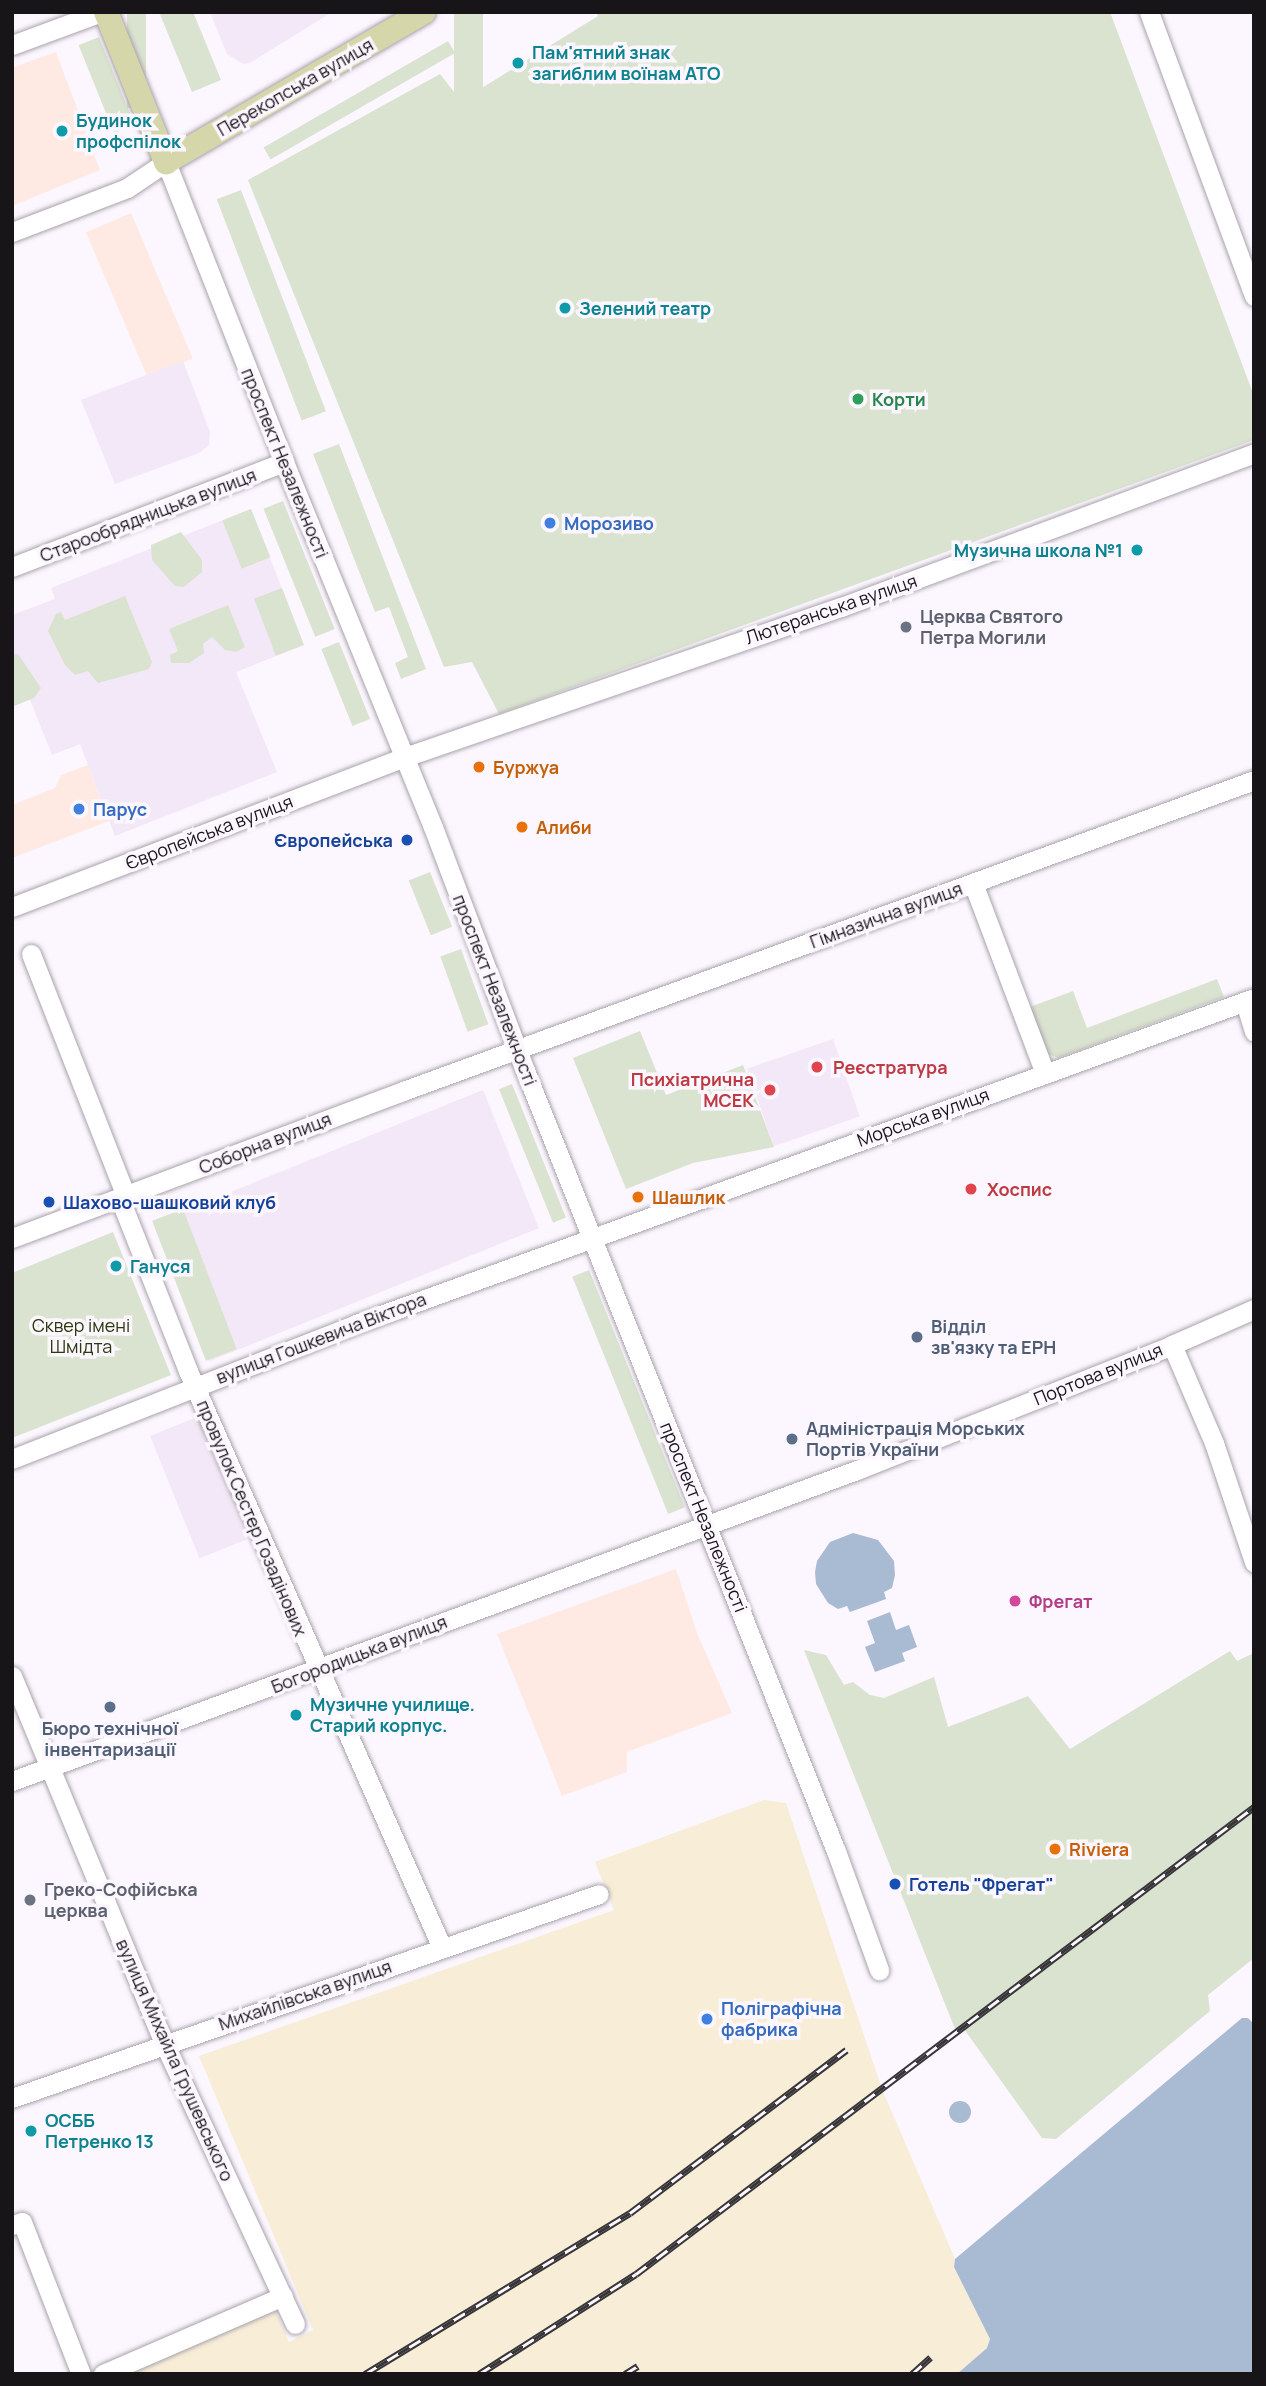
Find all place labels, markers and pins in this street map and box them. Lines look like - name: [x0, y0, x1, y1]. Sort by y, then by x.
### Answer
- place label: Пам'ятний знак загиблим воїнам АТО: [532, 42, 720, 84]
- marker: Пам'ятний знак загиблим воїнам АТО: [510, 55, 526, 71]
- place label: Будинок профспілок: [76, 110, 181, 152]
- marker: Будинок профспілок: [54, 123, 70, 139]
- place label: Зелений театр: [579, 297, 711, 319]
- marker: Зелений театр: [557, 300, 573, 316]
- place label: Корти: [872, 388, 926, 410]
- marker: Корти: [850, 391, 866, 407]
- place label: Морозиво: [564, 512, 654, 534]
- marker: Морозиво: [542, 515, 558, 531]
- place label: Музична школа №1: [954, 539, 1123, 561]
- marker: Музична школа №1: [1129, 542, 1145, 558]
- place label: Церква Святого Петра Могили: [920, 606, 1063, 648]
- marker: Церква Святого Петра Могили: [898, 619, 914, 635]
- place label: Буржуа: [493, 756, 559, 778]
- marker: Буржуа: [471, 759, 487, 775]
- place label: Парус: [93, 798, 147, 820]
- marker: Парус: [71, 801, 87, 817]
- place label: Алиби: [536, 816, 592, 838]
- marker: Алиби: [514, 819, 530, 835]
- place label: Європейська: [274, 829, 393, 851]
- marker: Європейська: [399, 832, 415, 848]
- place label: Реєстратура: [833, 1056, 948, 1078]
- marker: Реєстратура: [807, 1057, 827, 1077]
- place label: Психіатрична МСЕК: [631, 1069, 754, 1112]
- marker: Психіатрична МСЕК: [760, 1080, 780, 1100]
- place label: Хоспис: [987, 1178, 1052, 1200]
- marker: Хоспис: [961, 1179, 981, 1199]
- place label: Шашлик: [652, 1186, 725, 1208]
- marker: Шашлик: [630, 1189, 646, 1205]
- place label: Шахово-шашковий клуб: [63, 1191, 276, 1213]
- marker: Шахово-шашковий клуб: [41, 1194, 57, 1210]
- place label: Гануся: [130, 1255, 191, 1277]
- marker: Гануся: [108, 1258, 124, 1274]
- place label: Відділ зв'язку та ЕРН: [931, 1316, 1056, 1358]
- marker: Відділ зв'язку та ЕРН: [909, 1329, 925, 1345]
- place label: Адміністрація Морських Портів України: [806, 1418, 1025, 1460]
- marker: Адміністрація Морських Портів України: [784, 1431, 800, 1447]
- place label: Фрегат: [1029, 1590, 1093, 1612]
- marker: Фрегат: [1007, 1593, 1023, 1609]
- place label: Музичне училище. Старий корпус.: [310, 1694, 475, 1736]
- marker: Бюро технічної інвентаризації: [102, 1699, 118, 1715]
- marker: Музичне училище. Старий корпус.: [288, 1707, 304, 1723]
- place label: Бюро технічної інвентаризації: [42, 1718, 178, 1760]
- place label: Riviera: [1069, 1838, 1129, 1860]
- marker: Riviera: [1047, 1841, 1063, 1857]
- place label: Готель "Фрегат": [909, 1873, 1054, 1895]
- marker: Готель "Фрегат": [887, 1876, 903, 1892]
- place label: Греко-Софійська церква: [44, 1879, 198, 1922]
- marker: Греко-Софійська церква: [22, 1892, 38, 1908]
- place label: Поліграфічна фабрика: [721, 1998, 842, 2040]
- marker: Поліграфічна фабрика: [699, 2011, 715, 2027]
- place label: ОСББ Петренко 13: [45, 2110, 154, 2152]
- marker: ОСББ Петренко 13: [23, 2123, 39, 2139]

